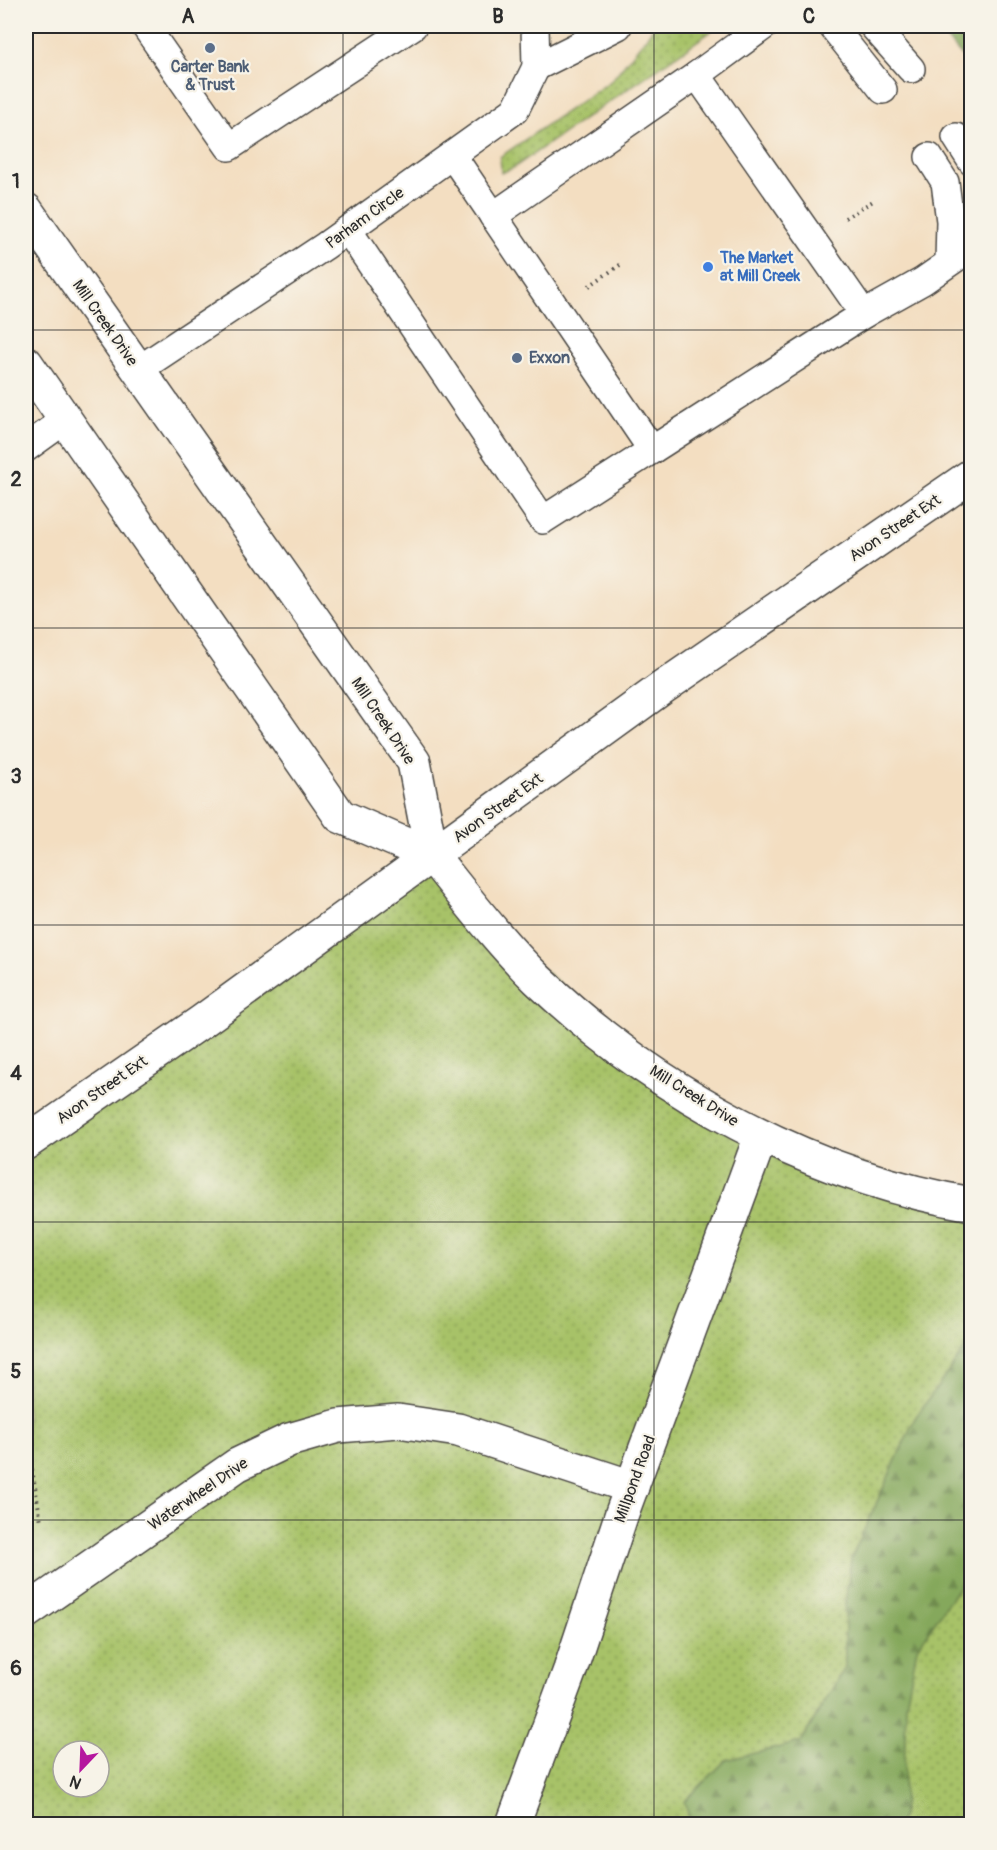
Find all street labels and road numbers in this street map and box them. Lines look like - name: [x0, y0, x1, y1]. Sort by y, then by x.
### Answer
- street label: Parham Circle: [322, 183, 408, 253]
- street label: Mill Creek Drive: [68, 276, 142, 370]
- street label: Avon Street Ext: [845, 490, 945, 566]
- street label: Mill Creek Drive: [347, 674, 420, 768]
- street label: Avon Street Ext: [449, 768, 547, 847]
- street label: Avon Street Ext: [53, 1051, 152, 1129]
- street label: Mill Creek Drive: [646, 1061, 742, 1131]
- street label: Millpond Road: [610, 1433, 660, 1525]
- street label: Waterwheel Drive: [144, 1453, 252, 1535]

